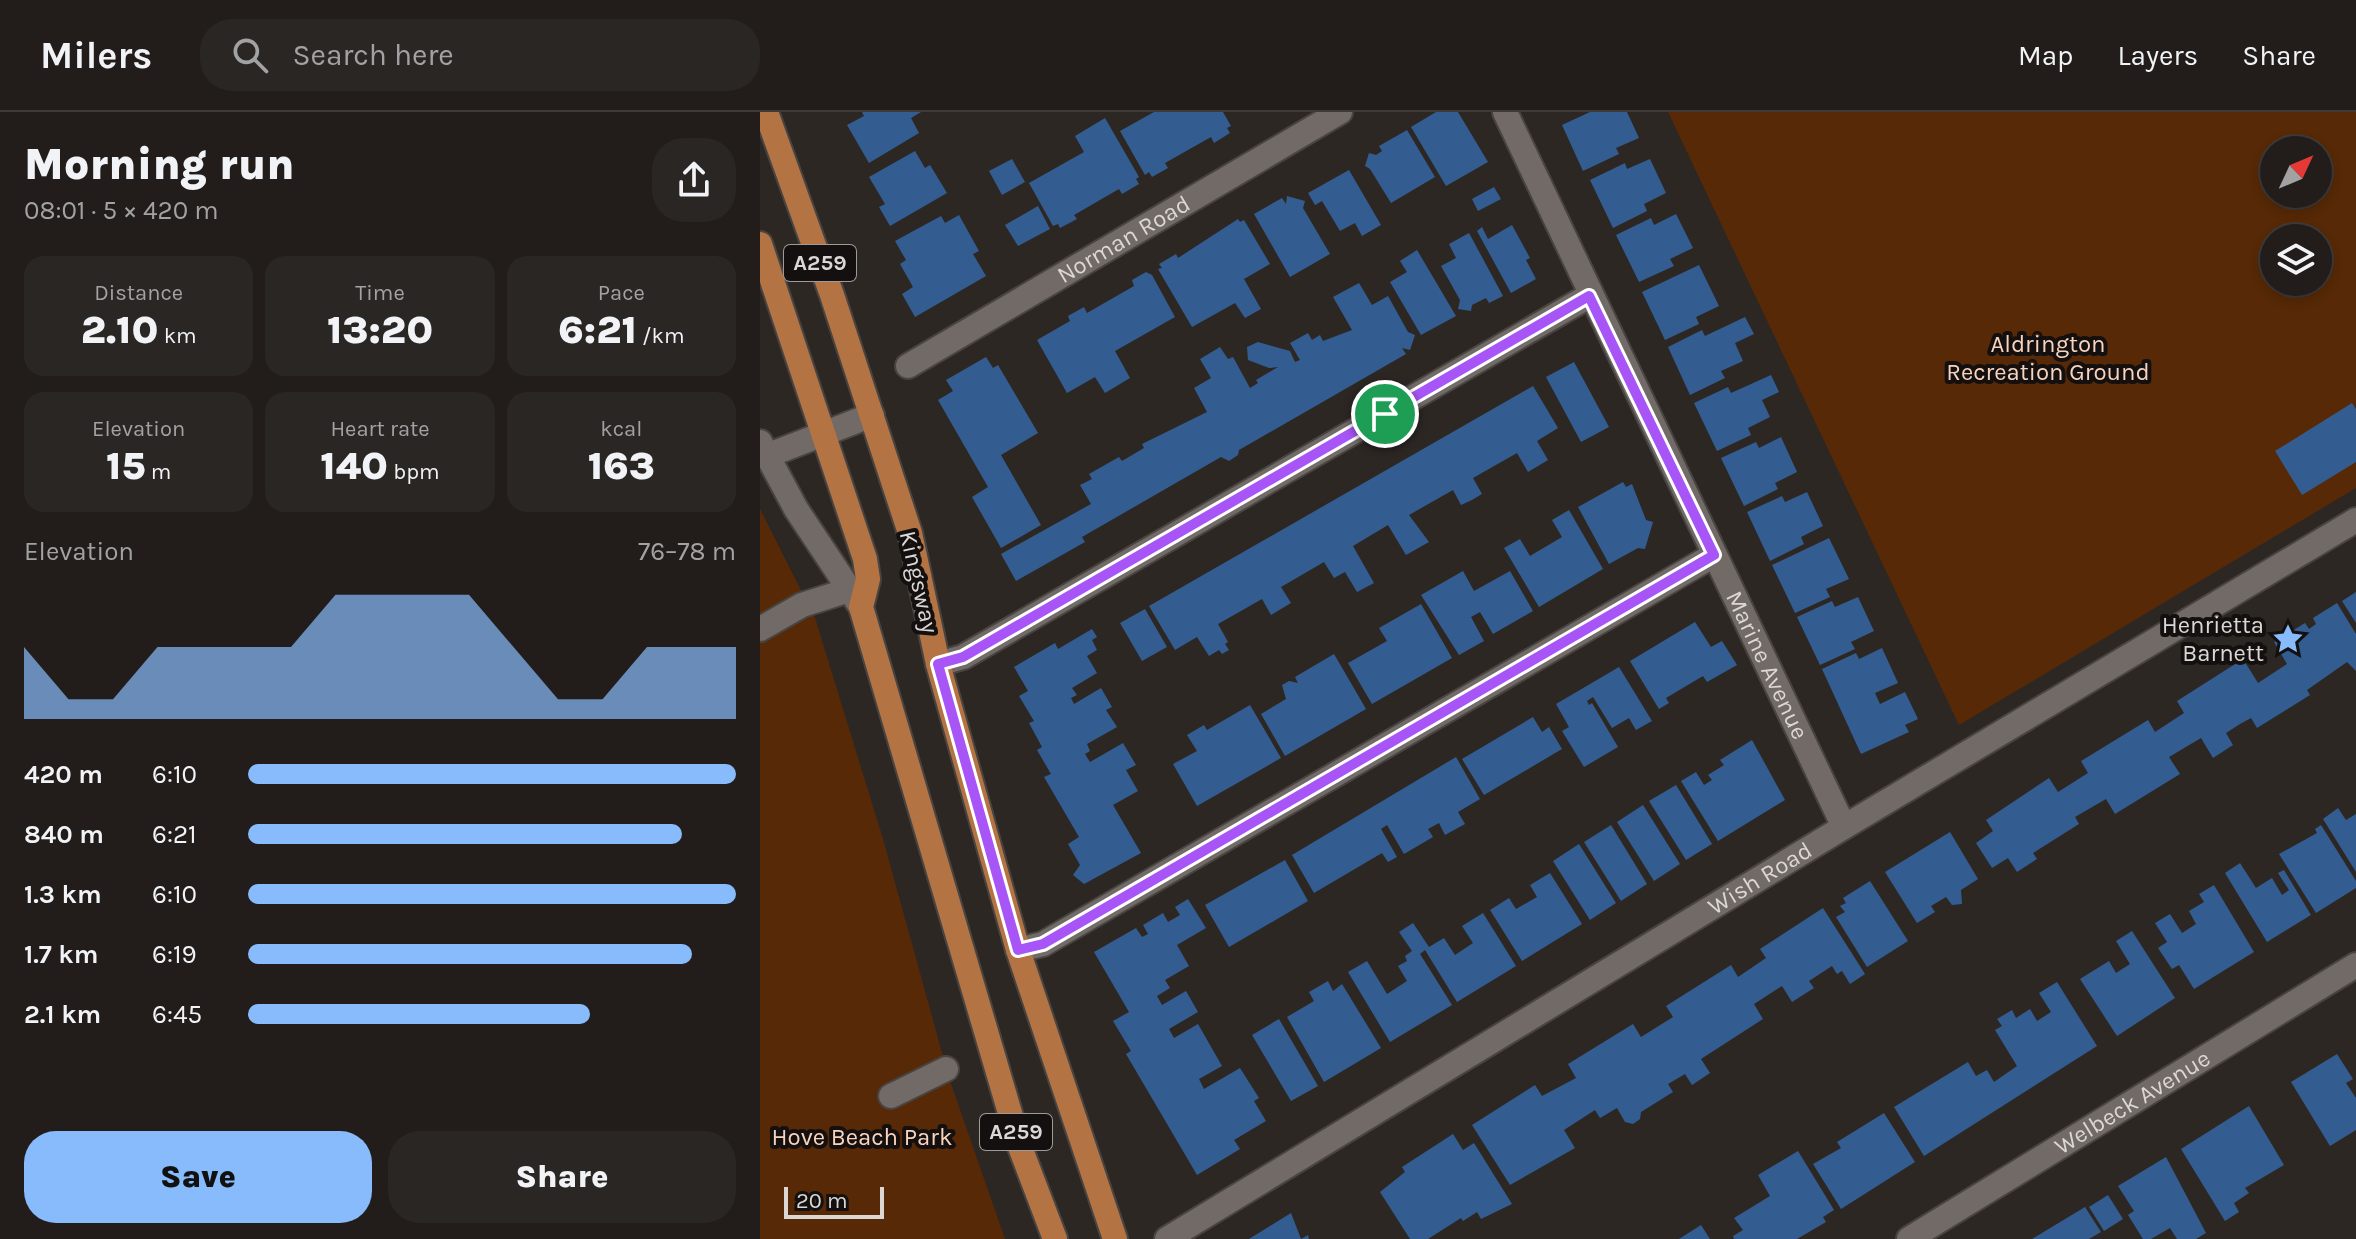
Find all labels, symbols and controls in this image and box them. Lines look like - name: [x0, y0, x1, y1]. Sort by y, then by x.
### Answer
- search box: [200, 19, 760, 91]
- text: Milers: [40, 33, 152, 78]
- icon: search: [228, 33, 272, 77]
- text: Search here: [292, 37, 454, 73]
- text: Map: [2018, 39, 2073, 72]
- text: Layers: [2117, 39, 2198, 72]
- text: Share: [2242, 39, 2316, 72]
- north arrow: [2260, 136, 2332, 208]
- map controls: [2260, 136, 2332, 296]
- button: share: [652, 138, 736, 222]
- text: Morning run: [24, 139, 295, 190]
- street label: Norman Road: [1052, 189, 1195, 289]
- text: 08:01 · 5 × 420 m: [24, 195, 219, 226]
- button: layers: [2260, 224, 2332, 296]
- road number: A259: [784, 245, 856, 281]
- text: Distance: [94, 280, 183, 306]
- text: Time: [355, 280, 405, 306]
- text: Pace: [598, 280, 645, 306]
- text: 2.10: [81, 306, 158, 353]
- text: 13:20: [327, 306, 433, 353]
- text: 6:21: [558, 306, 637, 353]
- text: km: [158, 323, 197, 349]
- text: /km: [637, 323, 685, 349]
- park label: Aldrington Recreation Ground: [1946, 330, 2150, 386]
- pin: [1351, 380, 1419, 448]
- icon: arrive: [1363, 392, 1407, 436]
- text: Elevation: [92, 416, 185, 442]
- text: Heart rate: [330, 416, 430, 442]
- text: kcal: [600, 416, 642, 442]
- text: 15: [106, 442, 145, 489]
- text: 140: [320, 442, 388, 489]
- text: 163: [588, 442, 655, 489]
- text: m: [145, 459, 171, 485]
- text: bpm: [388, 459, 440, 485]
- street label: Kingsway: [894, 528, 944, 636]
- text: Elevation: [24, 536, 134, 567]
- text: 76–78 m: [638, 536, 736, 567]
- street label: Marine Avenue: [1720, 586, 1814, 744]
- place label: Henrietta Barnett: [2162, 611, 2264, 667]
- place icon: Henrietta Barnett: [2271, 622, 2305, 656]
- text: 420 m: [24, 759, 103, 790]
- text: 6:10: [152, 759, 197, 790]
- text: 840 m: [24, 819, 104, 850]
- text: 6:21: [152, 819, 197, 850]
- street label: Wish Road: [1703, 836, 1817, 921]
- text: 1.3 km: [24, 879, 102, 910]
- text: 6:10: [152, 879, 197, 910]
- text: 1.7 km: [24, 939, 98, 970]
- text: 6:19: [152, 939, 197, 970]
- text: 2.1 km: [24, 999, 101, 1030]
- text: 6:45: [152, 999, 202, 1030]
- street label: Welbeck Avenue: [2050, 1044, 2215, 1160]
- road number: A259: [980, 1114, 1052, 1150]
- park label: Hove Beach Park: [772, 1123, 952, 1151]
- button: Save: [24, 1131, 372, 1223]
- button: Share: [388, 1131, 736, 1223]
- scale bar: [784, 1183, 884, 1219]
- text: 20 m: [796, 1188, 848, 1214]

